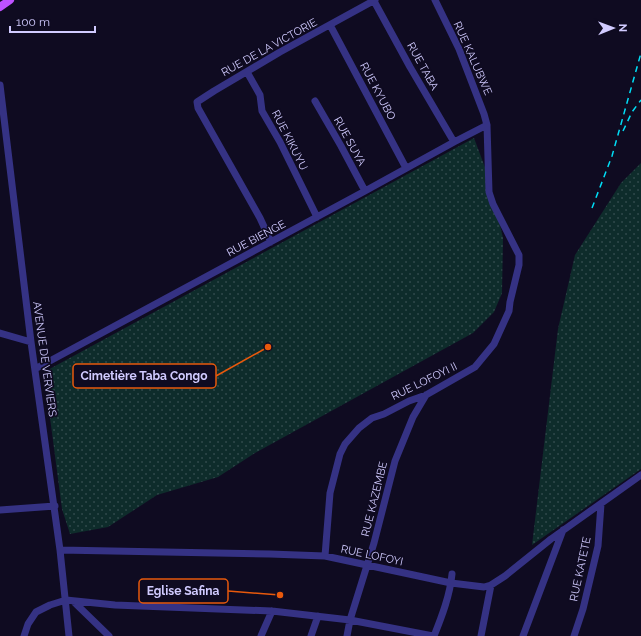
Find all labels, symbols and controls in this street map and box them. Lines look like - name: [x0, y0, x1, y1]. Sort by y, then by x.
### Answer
- scale bar: [10, 8, 95, 34]
- north arrow: [593, 8, 633, 48]
- text: 100 m: [16, 15, 50, 29]
- street label: RUE DE LA VICTORIE: [219, 16, 320, 79]
- street label: RUE KALUBWE: [451, 19, 495, 97]
- text: N: [616, 24, 629, 32]
- street label: RUE TABA: [404, 40, 441, 93]
- street label: RUE KYUBO: [357, 60, 398, 122]
- street label: RUE KIKUYU: [269, 108, 310, 172]
- street label: RUE SUYA: [331, 115, 369, 168]
- street label: RUE BIENGE: [225, 217, 288, 259]
- street label: AVENUE DE VERVIERS: [30, 301, 59, 418]
- street label: RUE LOFOYI II: [389, 360, 459, 403]
- callout: Cimetière Taba Congo: [73, 364, 216, 388]
- text: Cimetière Taba Congo: [81, 369, 208, 383]
- street label: RUE KAZEMBE: [359, 460, 390, 538]
- street label: RUE KATETE: [567, 535, 594, 603]
- street label: RUE LOFOYI: [340, 543, 404, 568]
- callout: Eglise Safina: [139, 579, 228, 603]
- text: Eglise Safina: [147, 584, 219, 598]

